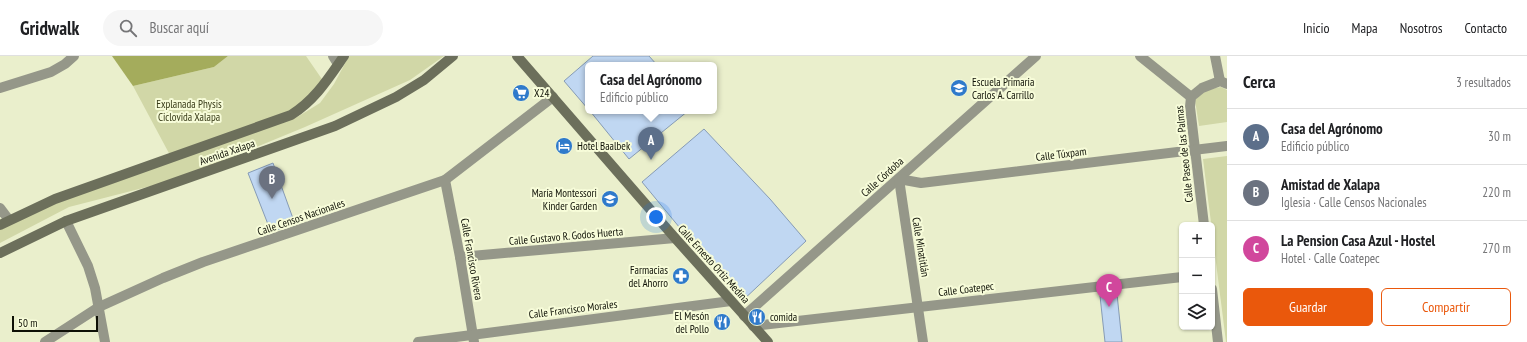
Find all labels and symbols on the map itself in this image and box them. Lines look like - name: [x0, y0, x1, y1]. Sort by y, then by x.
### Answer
- place label: Escuela Primaria Carlos A. Carrillo: [972, 75, 1034, 102]
- school or university icon: Escuela Primaria Carlos A. Carrillo: [949, 78, 969, 98]
- supermarket icon: X24: [511, 83, 531, 103]
- place label: X24: [534, 86, 549, 100]
- park label: Explanada Physis Ciclovida Xalapa: [156, 97, 222, 124]
- street label: Calle Paseo de las Palmas: [1172, 105, 1196, 203]
- pin: A: [638, 127, 664, 160]
- street label: Avenida Xalapa: [197, 136, 257, 168]
- hotel icon: Hotel Baalbek: [554, 136, 574, 156]
- place label: Hotel Baalbek: [577, 139, 631, 153]
- street label: Calle Túxpam: [1035, 144, 1087, 164]
- street label: Calle Córdoba: [858, 154, 906, 200]
- pin: B: [259, 166, 285, 199]
- place label: María Montessori Kinder Garden: [532, 186, 597, 213]
- school or university icon: María Montessori Kinder Garden: [600, 189, 620, 209]
- street label: Calle Censos Nacionales: [256, 195, 347, 238]
- your location: [646, 207, 666, 227]
- street label: Calle Minatitlán: [909, 216, 933, 278]
- street label: Calle Francisco Rivera: [458, 217, 486, 301]
- street label: Calle Ernesto Ortiz Medina: [675, 222, 753, 306]
- street label: Calle Gustavo R. Godos Huerta: [508, 224, 624, 248]
- place label: Farmacias del Ahorro: [629, 263, 668, 290]
- pharmacy icon: Farmacias del Ahorro: [671, 266, 691, 286]
- pin: C: [1096, 274, 1122, 307]
- street label: Calle Coatepec: [937, 279, 995, 299]
- street label: Calle Francisco Morales: [528, 297, 618, 321]
- restaurant icon: comida: [747, 307, 767, 327]
- place label: El Mesón del Pollo: [675, 309, 709, 336]
- place label: comida: [770, 310, 797, 324]
- restaurant icon: El Mesón del Pollo: [712, 312, 732, 332]
- scale bar: [12, 314, 98, 333]

